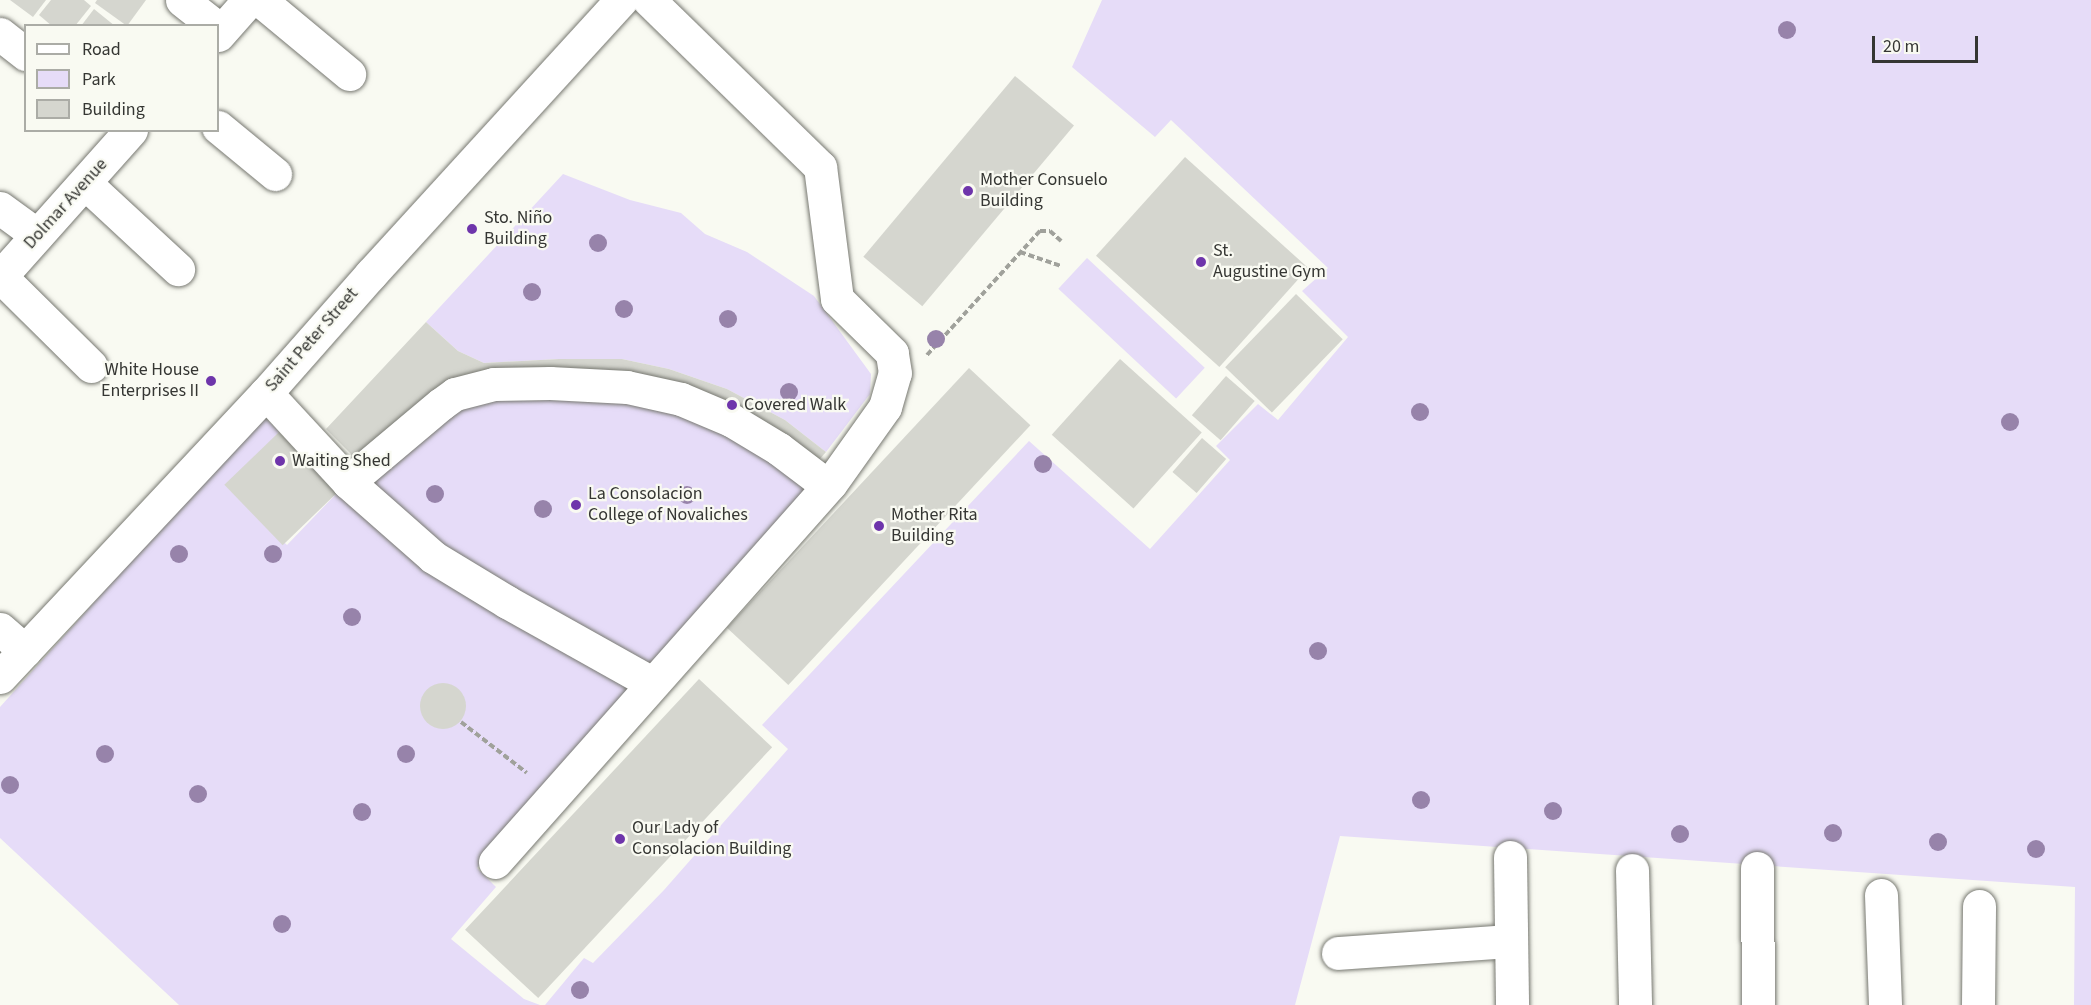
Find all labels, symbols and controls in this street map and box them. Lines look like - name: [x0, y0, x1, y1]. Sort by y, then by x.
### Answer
- legend: [24, 24, 219, 132]
- scale bar: [1875, 24, 1982, 62]
- text: 20 m: [1883, 34, 1919, 59]
- text: Road: [82, 37, 121, 62]
- text: Park: [82, 67, 116, 92]
- text: Building: [82, 97, 145, 122]
- street label: Dolmar Avenue: [20, 154, 112, 254]
- place label: Mother Consuelo Building: [980, 170, 1108, 213]
- marker: Mother Consuelo Building: [961, 184, 975, 198]
- place label: Sto. Niño Building: [484, 208, 552, 250]
- marker: Sto. Niño Building: [465, 222, 479, 236]
- place label: St. Augustine Gym: [1213, 241, 1326, 284]
- marker: St. Augustine Gym: [1194, 255, 1208, 269]
- street label: Saint Peter Street: [261, 284, 363, 396]
- place label: White House Enterprises II: [101, 360, 199, 403]
- marker: White House Enterprises II: [204, 374, 218, 388]
- place label: Covered Walk: [744, 394, 846, 416]
- marker: Covered Walk: [725, 398, 739, 412]
- place label: Waiting Shed: [292, 450, 391, 472]
- marker: Waiting Shed: [273, 454, 287, 468]
- place label: La Consolacion College of Novaliches: [588, 484, 748, 526]
- marker: La Consolacion College of Novaliches: [569, 498, 583, 512]
- place label: Mother Rita Building: [891, 505, 978, 548]
- marker: Mother Rita Building: [872, 519, 886, 533]
- place label: Our Lady of Consolacion Building: [632, 818, 791, 860]
- marker: Our Lady of Consolacion Building: [613, 832, 627, 846]

